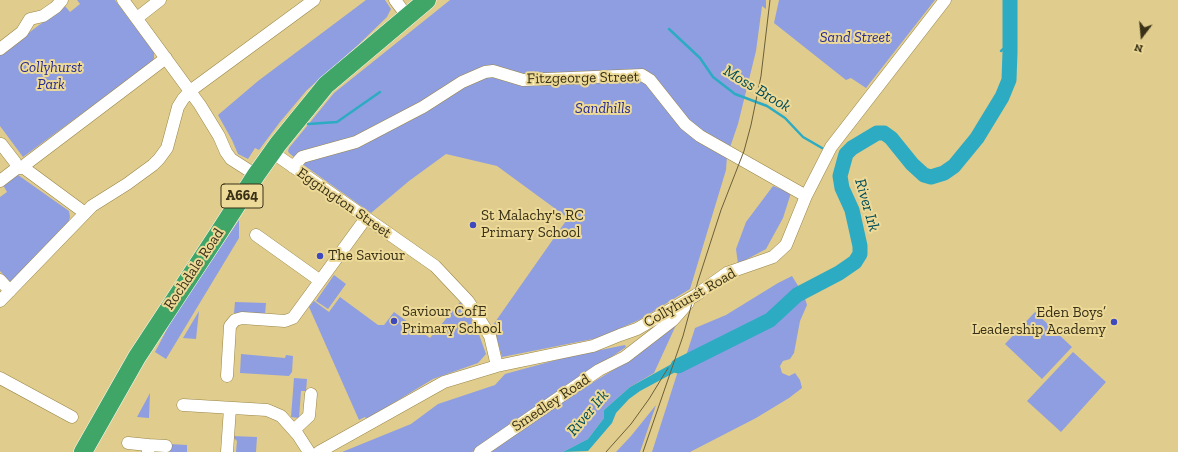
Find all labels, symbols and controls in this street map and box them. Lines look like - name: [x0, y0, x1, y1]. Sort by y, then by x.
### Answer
- north arrow: [1122, 16, 1162, 56]
- park label: Sand Street: [820, 29, 890, 47]
- text: N: [1133, 41, 1144, 55]
- park label: Collyhurst Park: [20, 59, 82, 94]
- water label: Moss Brook: [720, 61, 794, 117]
- street label: Fitzgeorge Street: [527, 68, 639, 88]
- park label: Sandhills: [575, 100, 631, 118]
- street label: Eggington Street: [293, 164, 395, 242]
- water label: River Irk: [850, 176, 884, 234]
- road number: A664: [221, 184, 263, 208]
- place label: St Malachy's RC Primary School: [481, 207, 584, 242]
- marker: St Malachy's RC Primary School: [468, 220, 478, 230]
- street label: Rochdale Road: [160, 225, 228, 313]
- place label: The Saviour: [328, 247, 405, 265]
- marker: The Saviour: [315, 251, 325, 261]
- street label: Collyhurst Road: [641, 264, 739, 332]
- place label: Saviour CofE Primary School: [402, 303, 501, 338]
- place label: Eden Boys’ Leadership Academy: [972, 304, 1106, 339]
- marker: Saviour CofE Primary School: [389, 316, 399, 326]
- marker: Eden Boys’ Leadership Academy: [1109, 317, 1119, 327]
- street label: Smedley Road: [509, 370, 593, 436]
- water label: River Irk: [563, 386, 613, 440]

